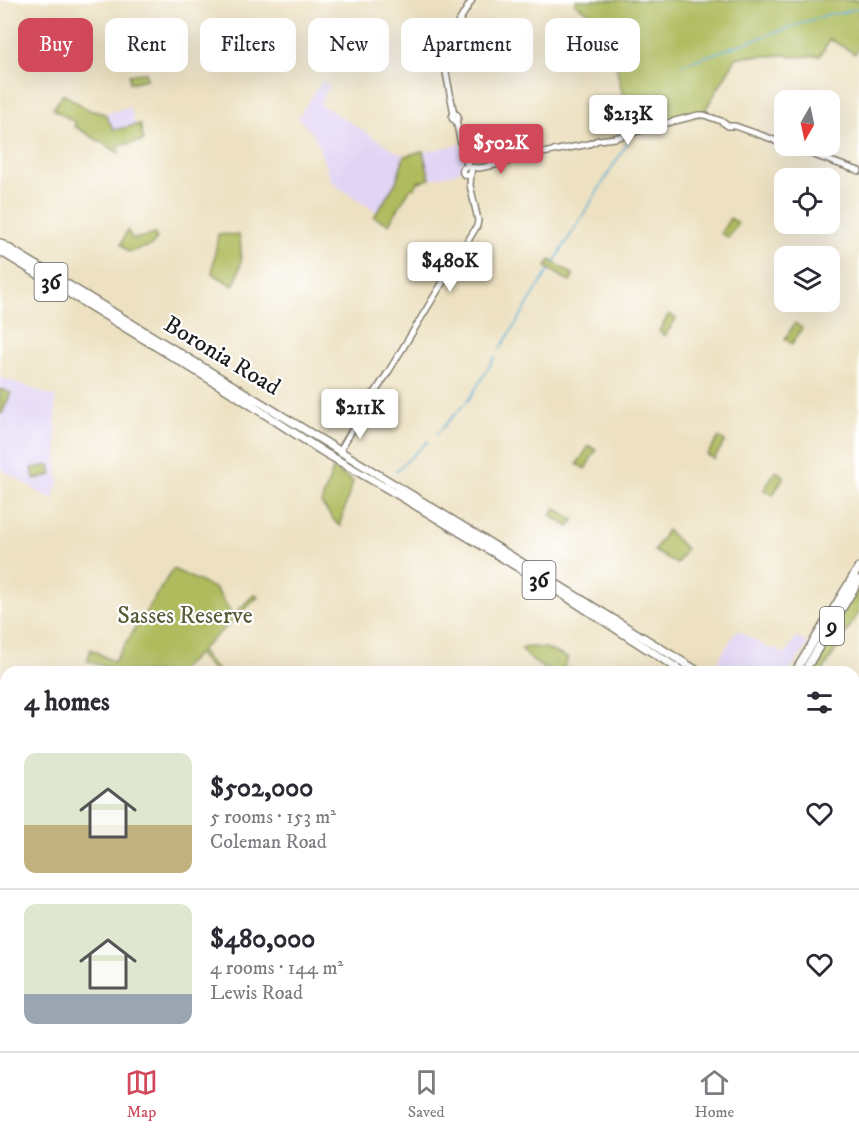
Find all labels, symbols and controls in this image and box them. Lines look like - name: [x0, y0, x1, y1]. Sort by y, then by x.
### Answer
- chip: Buy: [18, 18, 93, 72]
- chip: Rent: [105, 18, 188, 72]
- chip: Filters: [200, 18, 296, 72]
- chip: New: [308, 18, 389, 72]
- chip: Apartment: [401, 18, 533, 72]
- chip: House: [545, 18, 640, 72]
- north arrow: [774, 90, 840, 156]
- map controls: [774, 90, 840, 312]
- pin: $213K: [586, 95, 670, 146]
- text: $213K: [603, 102, 653, 127]
- pin: $502K: [459, 124, 543, 175]
- text: $502K: [473, 131, 529, 156]
- button: locate: [774, 168, 840, 234]
- pin: $480K: [408, 242, 492, 293]
- button: layers: [774, 246, 840, 312]
- text: $480K: [421, 249, 479, 274]
- road number: 36: [34, 263, 68, 301]
- street label: Boronia Road: [158, 309, 286, 403]
- pin: $211K: [318, 389, 402, 440]
- text: $211K: [335, 396, 385, 421]
- road number: 36: [522, 561, 556, 599]
- park label: Sasses Reserve: [117, 601, 253, 631]
- road number: 9: [820, 607, 844, 645]
- text: 4 homes: [24, 686, 110, 719]
- icon: filters: [803, 686, 836, 719]
- text: $502,000: [210, 772, 313, 805]
- icon: home: [72, 777, 144, 849]
- icon: heart: [803, 797, 836, 830]
- text: 5 rooms · 153 m²: [210, 805, 336, 830]
- text: Coleman Road: [210, 830, 327, 855]
- text: $480,000: [210, 923, 315, 956]
- icon: home: [72, 928, 144, 1000]
- icon: heart: [803, 948, 836, 981]
- text: 4 rooms · 144 m²: [210, 956, 343, 981]
- text: Lewis Road: [210, 981, 303, 1006]
- tab: Map: [125, 1066, 158, 1122]
- tab: Saved: [408, 1066, 445, 1122]
- tab: Home: [694, 1066, 734, 1122]

